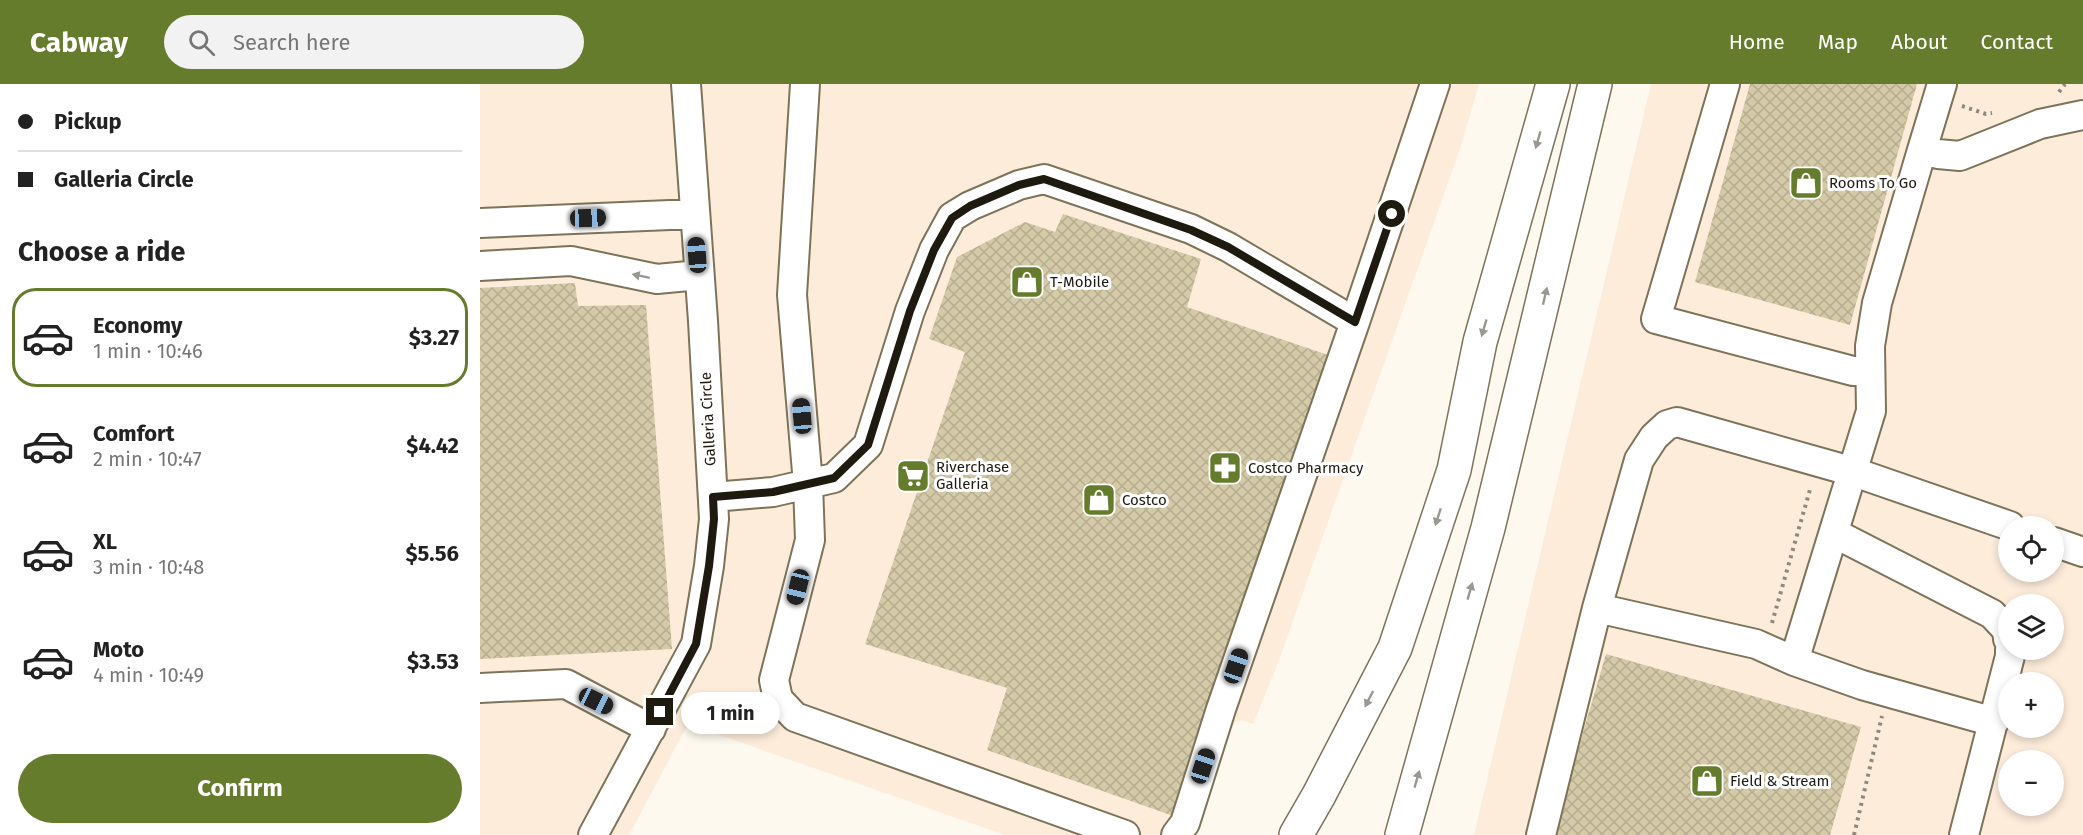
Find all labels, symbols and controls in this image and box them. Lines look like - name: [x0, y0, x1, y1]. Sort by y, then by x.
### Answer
- search box: [164, 15, 584, 69]
- text: Cabway: [30, 26, 128, 59]
- icon: search: [185, 26, 218, 59]
- text: Search here: [233, 29, 350, 56]
- text: Home: [1729, 29, 1785, 55]
- text: Map: [1818, 29, 1858, 55]
- text: About: [1891, 29, 1948, 55]
- text: Contact: [1981, 29, 2053, 55]
- text: Pickup: [54, 108, 122, 135]
- one-way arrow: [1533, 131, 1542, 149]
- shop icon: Rooms To Go: [1788, 165, 1824, 201]
- text: Galleria Circle: [54, 166, 194, 193]
- place label: Rooms To Go: [1829, 174, 1917, 192]
- route start: [1378, 200, 1405, 227]
- car: [570, 208, 606, 228]
- text: Choose a ride: [18, 236, 185, 268]
- car: [687, 236, 707, 274]
- shop icon: T-Mobile: [1009, 264, 1045, 300]
- one-way arrow: [631, 271, 650, 280]
- place label: T-Mobile: [1050, 273, 1109, 291]
- one-way arrow: [1541, 287, 1551, 305]
- icon: car: [21, 311, 75, 365]
- text: Economy: [93, 312, 182, 339]
- one-way arrow: [1479, 319, 1489, 337]
- text: $3.27: [409, 324, 459, 351]
- text: 1 min · 10:46: [93, 339, 203, 363]
- street label: Galleria Circle: [697, 372, 719, 466]
- car: [791, 397, 813, 435]
- icon: car: [21, 419, 75, 473]
- text: Comfort: [93, 420, 174, 447]
- text: $4.42: [406, 432, 459, 459]
- text: 2 min · 10:47: [93, 447, 202, 471]
- pharmacy icon: Costco Pharmacy: [1207, 450, 1243, 486]
- supermarket icon: Riverchase Galleria: [895, 458, 931, 494]
- place label: Riverchase Galleria: [936, 458, 1009, 493]
- place label: Costco Pharmacy: [1248, 459, 1364, 477]
- shop icon: Costco: [1081, 482, 1117, 518]
- place label: Costco: [1122, 491, 1167, 509]
- one-way arrow: [1433, 508, 1443, 526]
- map controls: [1998, 516, 2064, 816]
- button: locate: [1998, 516, 2064, 582]
- icon: car: [21, 527, 75, 581]
- text: XL: [93, 528, 117, 555]
- text: $5.56: [405, 540, 459, 567]
- text: 3 min · 10:48: [93, 555, 204, 579]
- car: [785, 567, 811, 607]
- one-way arrow: [1466, 582, 1475, 600]
- button: layers: [1998, 594, 2064, 660]
- icon: car: [21, 635, 75, 689]
- text: Moto: [93, 636, 144, 663]
- car: [1222, 646, 1250, 686]
- text: $3.53: [407, 648, 459, 675]
- text: 4 min · 10:49: [93, 663, 204, 687]
- button: +: [1998, 672, 2064, 738]
- car: [576, 685, 616, 717]
- one-way arrow: [1364, 690, 1373, 707]
- callout: 1 min: [681, 691, 780, 733]
- route end: [646, 698, 673, 725]
- text: 1 min: [706, 701, 755, 725]
- car: [1189, 746, 1217, 786]
- button: −: [1998, 750, 2064, 816]
- button: Confirm: [18, 754, 462, 823]
- shop icon: Field & Stream: [1689, 763, 1725, 799]
- one-way arrow: [1413, 770, 1422, 788]
- place label: Field & Stream: [1730, 772, 1829, 790]

